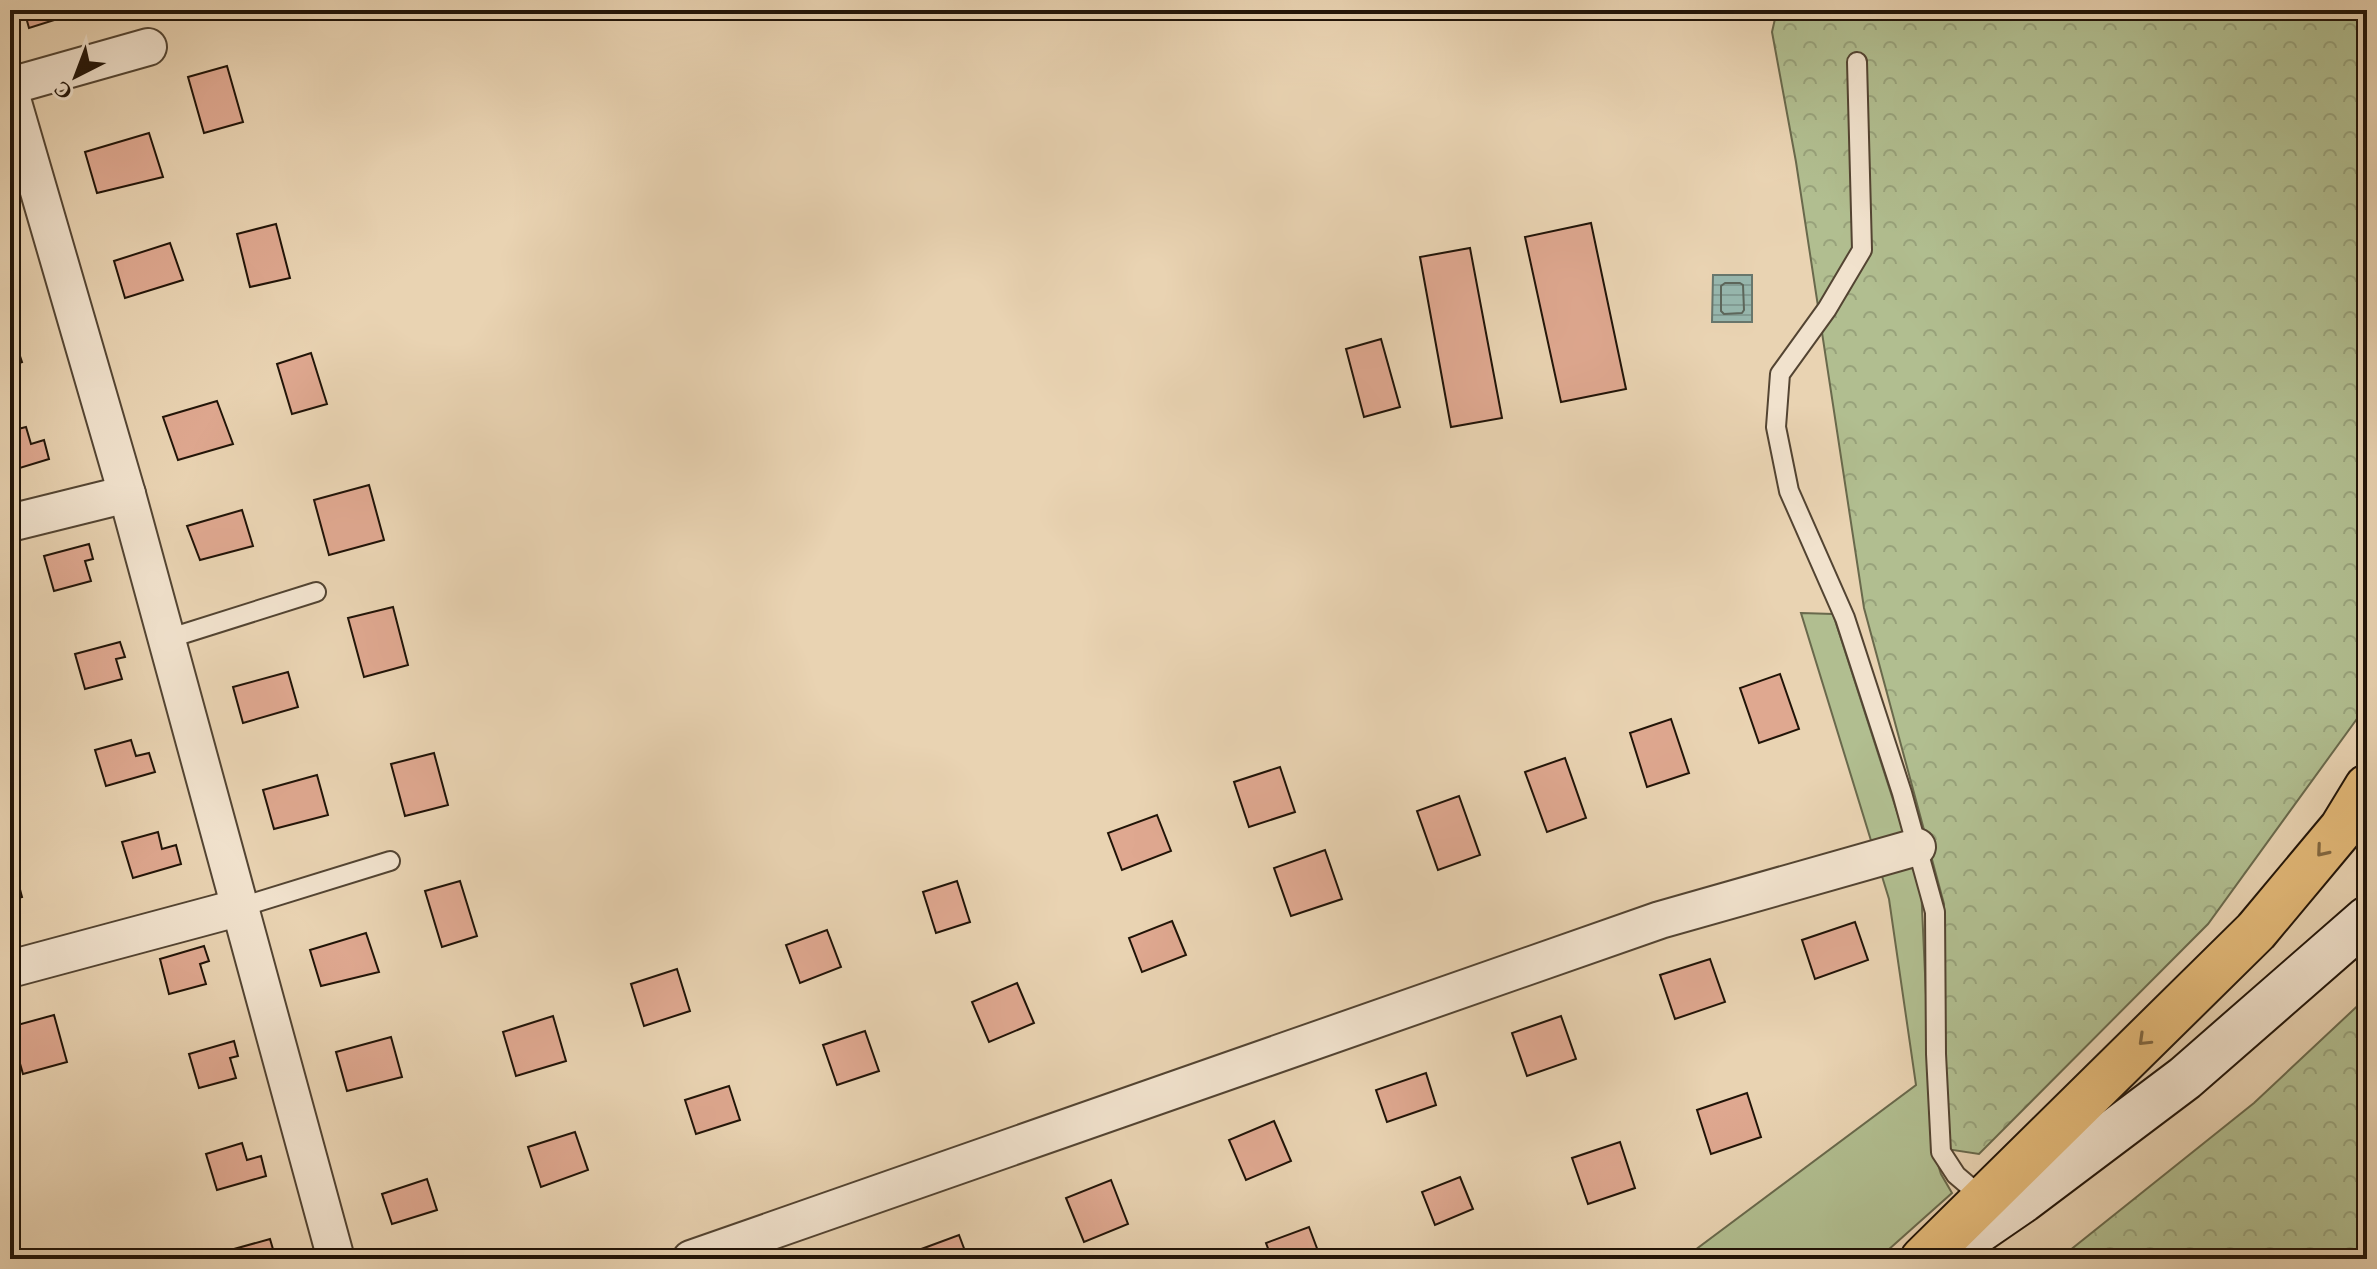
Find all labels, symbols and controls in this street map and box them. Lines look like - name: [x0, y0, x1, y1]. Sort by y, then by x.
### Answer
- north arrow: [36, 36, 116, 116]
- text: С: [47, 74, 78, 106]
- one-way arrow: [2317, 842, 2332, 856]
- one-way arrow: [2139, 1031, 2153, 1045]

